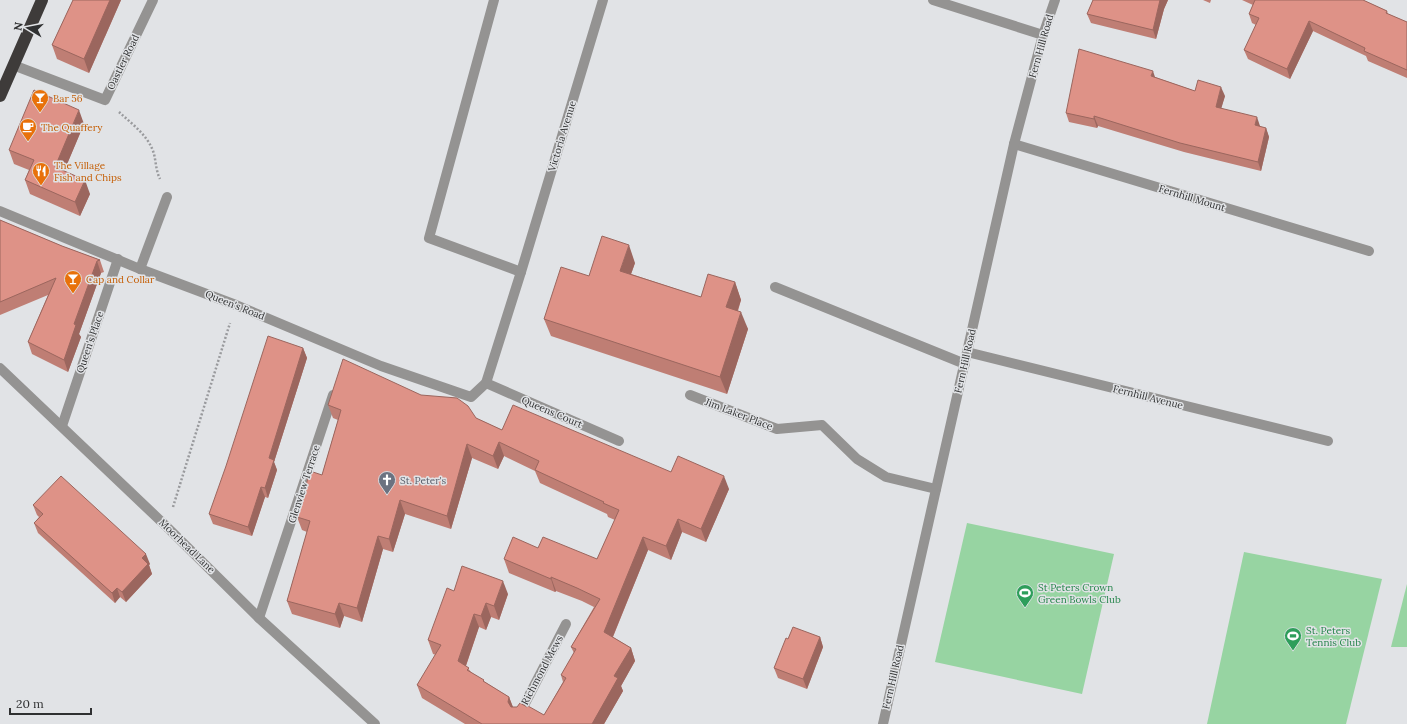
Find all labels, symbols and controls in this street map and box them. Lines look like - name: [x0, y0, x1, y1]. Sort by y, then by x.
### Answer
- north arrow: [8, 8, 48, 48]
- street label: Fern Hill Road: [1026, 13, 1056, 79]
- text: N: [11, 20, 26, 32]
- street label: Oastler Road: [104, 32, 142, 92]
- bar icon: Bar 56: [30, 88, 50, 113]
- place label: Bar 56: [53, 92, 83, 105]
- street label: Victoria Avenue: [545, 99, 579, 174]
- cafe icon: The Quaffery: [18, 117, 38, 142]
- place label: The Quaffery: [41, 121, 103, 134]
- place label: The Village Fish and Chips: [54, 159, 122, 184]
- restaurant icon: The Village Fish and Chips: [31, 161, 51, 186]
- street label: Fernhill Mount: [1157, 182, 1227, 214]
- bar icon: Cap and Collar: [63, 269, 83, 294]
- place label: Cap and Collar: [86, 273, 155, 286]
- street label: Queen's Road: [203, 287, 267, 323]
- street label: Queen's Place: [73, 309, 107, 375]
- street label: Fern Hill Road: [951, 328, 979, 394]
- street label: Fernhill Avenue: [1112, 382, 1185, 412]
- street label: Queens Court: [519, 393, 585, 431]
- street label: Jim Laker Place: [702, 395, 775, 433]
- street label: Glenview Terrace: [285, 443, 323, 525]
- church icon: St. Peter's: [377, 470, 397, 495]
- place label: St. Peter's: [400, 474, 447, 487]
- street label: Moorhead Lane: [156, 516, 218, 576]
- place label: St Peters Crown Green Bowls Club: [1038, 581, 1121, 606]
- sports icon: St Peters Crown Green Bowls Club: [1015, 583, 1035, 608]
- place label: St. Peters Tennis Club: [1306, 624, 1361, 649]
- sports icon: St. Peters Tennis Club: [1283, 626, 1303, 651]
- street label: Richmond Mews: [518, 633, 566, 707]
- street label: Fern Hill Road: [879, 644, 907, 710]
- scale bar: [10, 690, 91, 716]
- text: 20 m: [16, 696, 44, 711]

